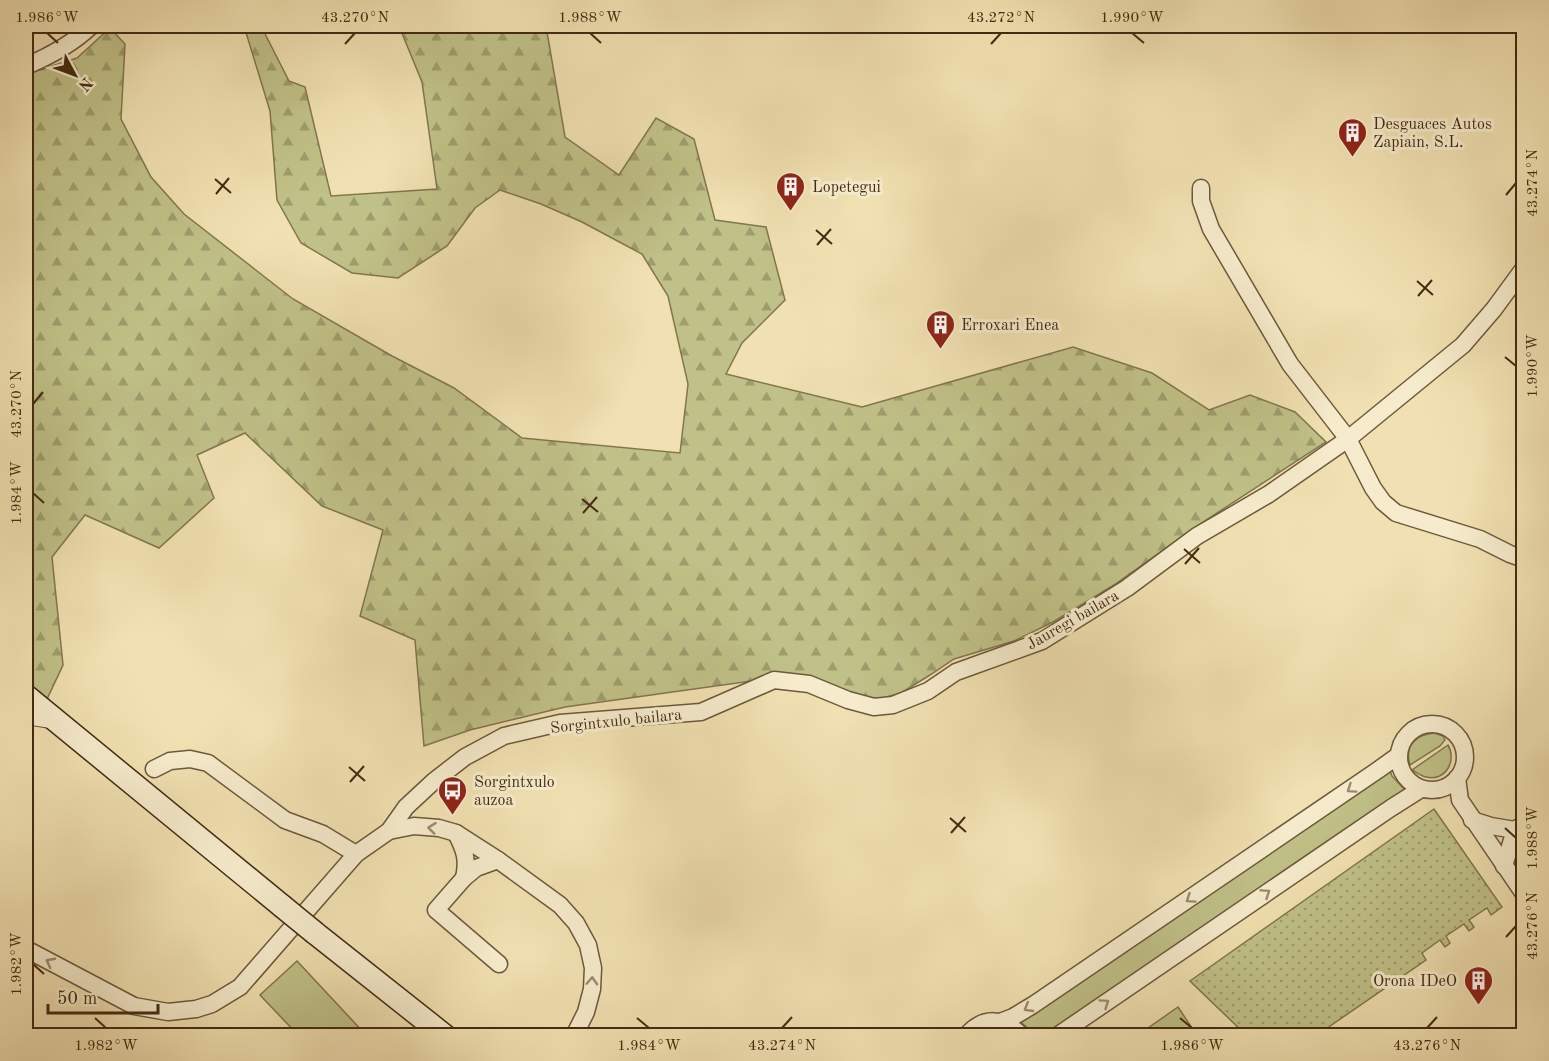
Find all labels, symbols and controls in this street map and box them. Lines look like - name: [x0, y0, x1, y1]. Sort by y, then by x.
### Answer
- text: 1.986°W: [15, 11, 79, 26]
- text: 43.270°N: [321, 11, 389, 26]
- text: 1.988°W: [558, 11, 622, 26]
- text: 43.272°N: [967, 11, 1035, 26]
- text: 1.990°W: [1100, 11, 1164, 26]
- north arrow: [45, 45, 105, 105]
- text: N: [74, 74, 95, 94]
- building icon: Desguaces Autos Zapiain, S.L.: [1336, 116, 1368, 158]
- place label: Desguaces Autos Zapiain, S.L.: [1373, 117, 1492, 151]
- text: 43.274°N: [1526, 149, 1541, 217]
- building icon: Lopetegui: [775, 170, 807, 212]
- place label: Lopetegui: [812, 180, 881, 196]
- building icon: Erroxari Enea: [924, 308, 956, 350]
- place label: Erroxari Enea: [961, 318, 1059, 334]
- text: 1.990°W: [1526, 334, 1541, 398]
- text: 43.270°N: [10, 370, 25, 438]
- text: 1.984°W: [10, 461, 25, 525]
- street label: Jauregi bailara: [1024, 588, 1122, 654]
- street label: Sorgintxulo bailara: [550, 707, 683, 737]
- bus stop icon: Sorgintxulo auzoa: [437, 774, 469, 816]
- place label: Sorgintxulo auzoa: [474, 775, 555, 809]
- one-way arrow: [1347, 782, 1358, 793]
- text: 1.988°W: [1526, 806, 1541, 870]
- one-way arrow: [427, 822, 437, 835]
- one-way arrow: [1259, 889, 1270, 900]
- one-way arrow: [1186, 891, 1196, 903]
- text: 43.276°N: [1526, 892, 1541, 960]
- text: 1.982°W: [10, 932, 25, 996]
- one-way arrow: [45, 958, 56, 969]
- building icon: Orona IDeO: [1462, 964, 1494, 1006]
- place label: Orona IDeO: [1373, 974, 1457, 990]
- one-way arrow: [586, 976, 599, 985]
- scale bar: [48, 977, 158, 1015]
- text: 50 m: [57, 990, 97, 1008]
- one-way arrow: [1099, 998, 1109, 1010]
- one-way arrow: [1024, 1000, 1034, 1012]
- text: 1.982°W: [74, 1039, 138, 1054]
- text: 1.984°W: [617, 1039, 681, 1054]
- text: 43.274°N: [748, 1039, 816, 1054]
- text: 1.986°W: [1160, 1039, 1224, 1054]
- text: 43.276°N: [1393, 1039, 1461, 1054]

